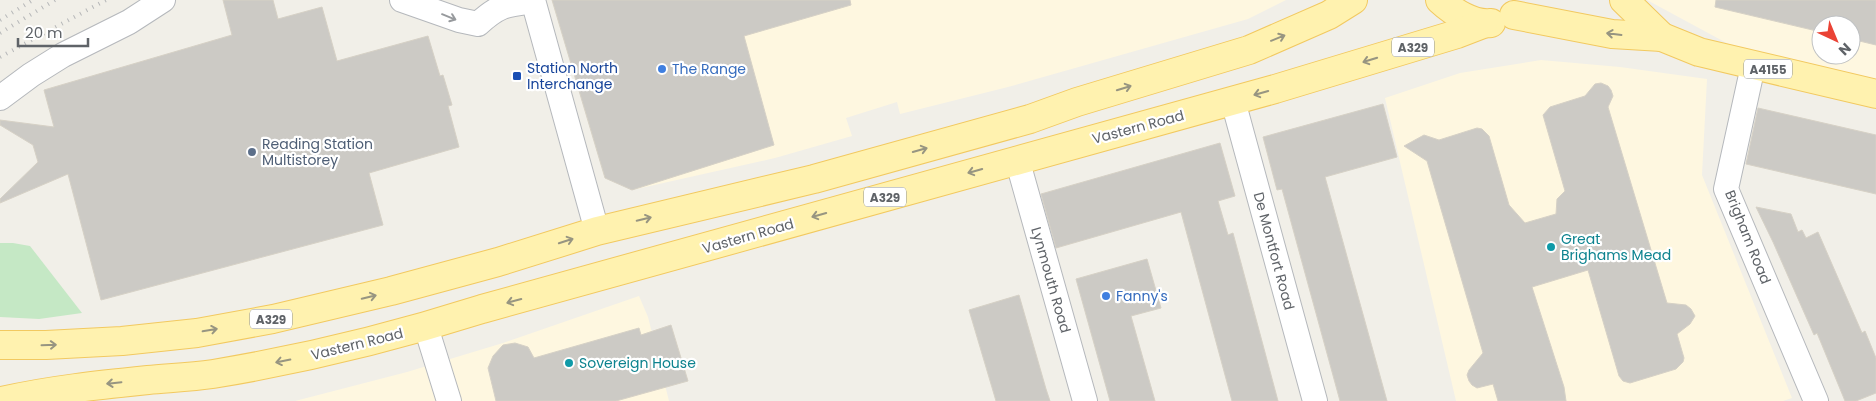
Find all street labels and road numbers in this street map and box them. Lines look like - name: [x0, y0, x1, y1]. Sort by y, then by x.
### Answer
- road number: A329: [1392, 38, 1434, 56]
- road number: A4155: [1744, 60, 1792, 78]
- street label: Vastern Road: [1090, 105, 1186, 149]
- street label: Brigham Road: [1720, 187, 1776, 287]
- road number: A329: [864, 188, 906, 206]
- street label: De Montfort Road: [1249, 190, 1299, 312]
- street label: Vastern Road: [700, 213, 796, 259]
- street label: Lynmouth Road: [1026, 225, 1076, 335]
- road number: A329: [250, 310, 292, 328]
- street label: Vastern Road: [309, 323, 405, 365]

